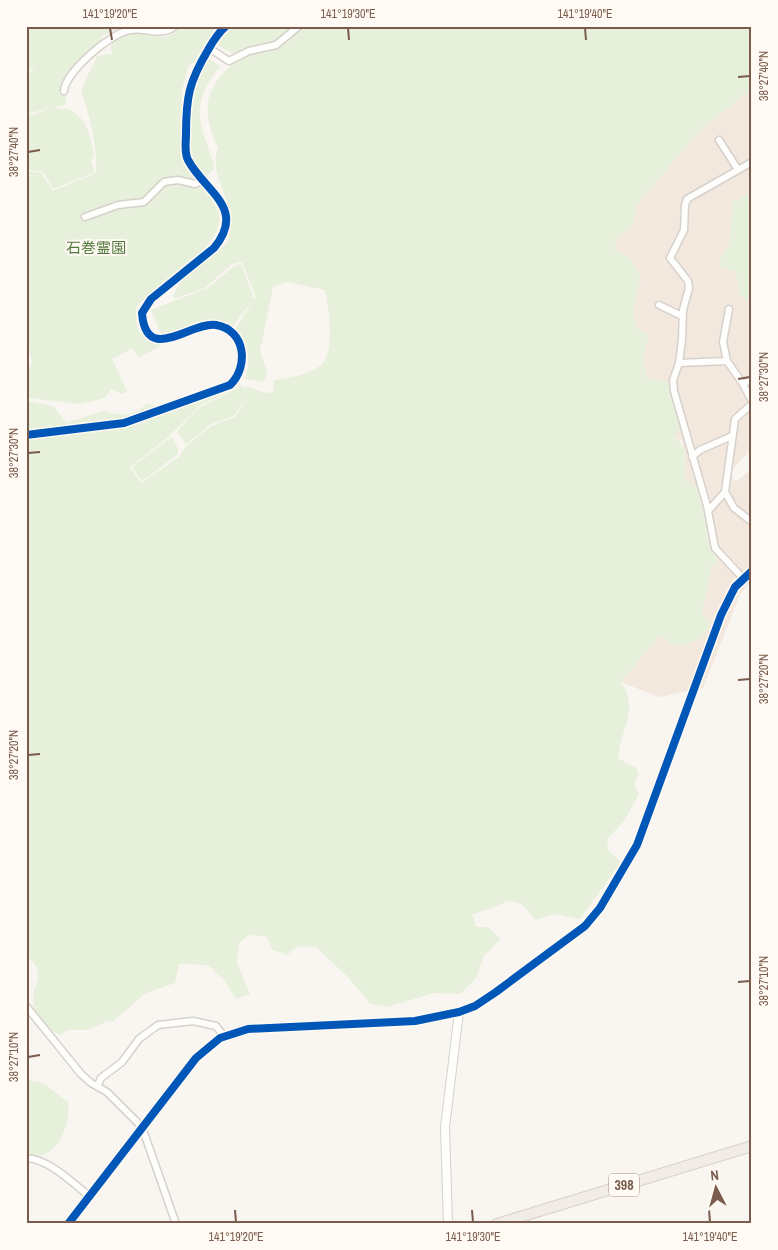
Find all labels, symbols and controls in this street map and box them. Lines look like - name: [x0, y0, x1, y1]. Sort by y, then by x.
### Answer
- text: 141°19'20"E: [82, 6, 138, 22]
- text: 141°19'30"E: [320, 6, 376, 22]
- text: 141°19'40"E: [557, 6, 613, 22]
- text: 38°27'40"N: [756, 51, 772, 101]
- text: 38°27'40"N: [6, 127, 22, 177]
- park label: 石巻霊園: [66, 237, 126, 258]
- text: 38°27'30"N: [756, 352, 772, 402]
- text: 38°27'30"N: [6, 428, 22, 478]
- text: 38°27'20"N: [756, 654, 772, 704]
- text: 38°27'20"N: [6, 730, 22, 780]
- text: 38°27'10"N: [756, 956, 772, 1006]
- text: 38°27'10"N: [6, 1032, 22, 1082]
- north arrow: [690, 1162, 740, 1212]
- text: N: [710, 1166, 720, 1184]
- road number: 398: [609, 1174, 639, 1196]
- text: 141°19'20"E: [208, 1229, 264, 1245]
- text: 141°19'30"E: [445, 1229, 501, 1245]
- text: 141°19'40"E: [682, 1229, 738, 1245]

